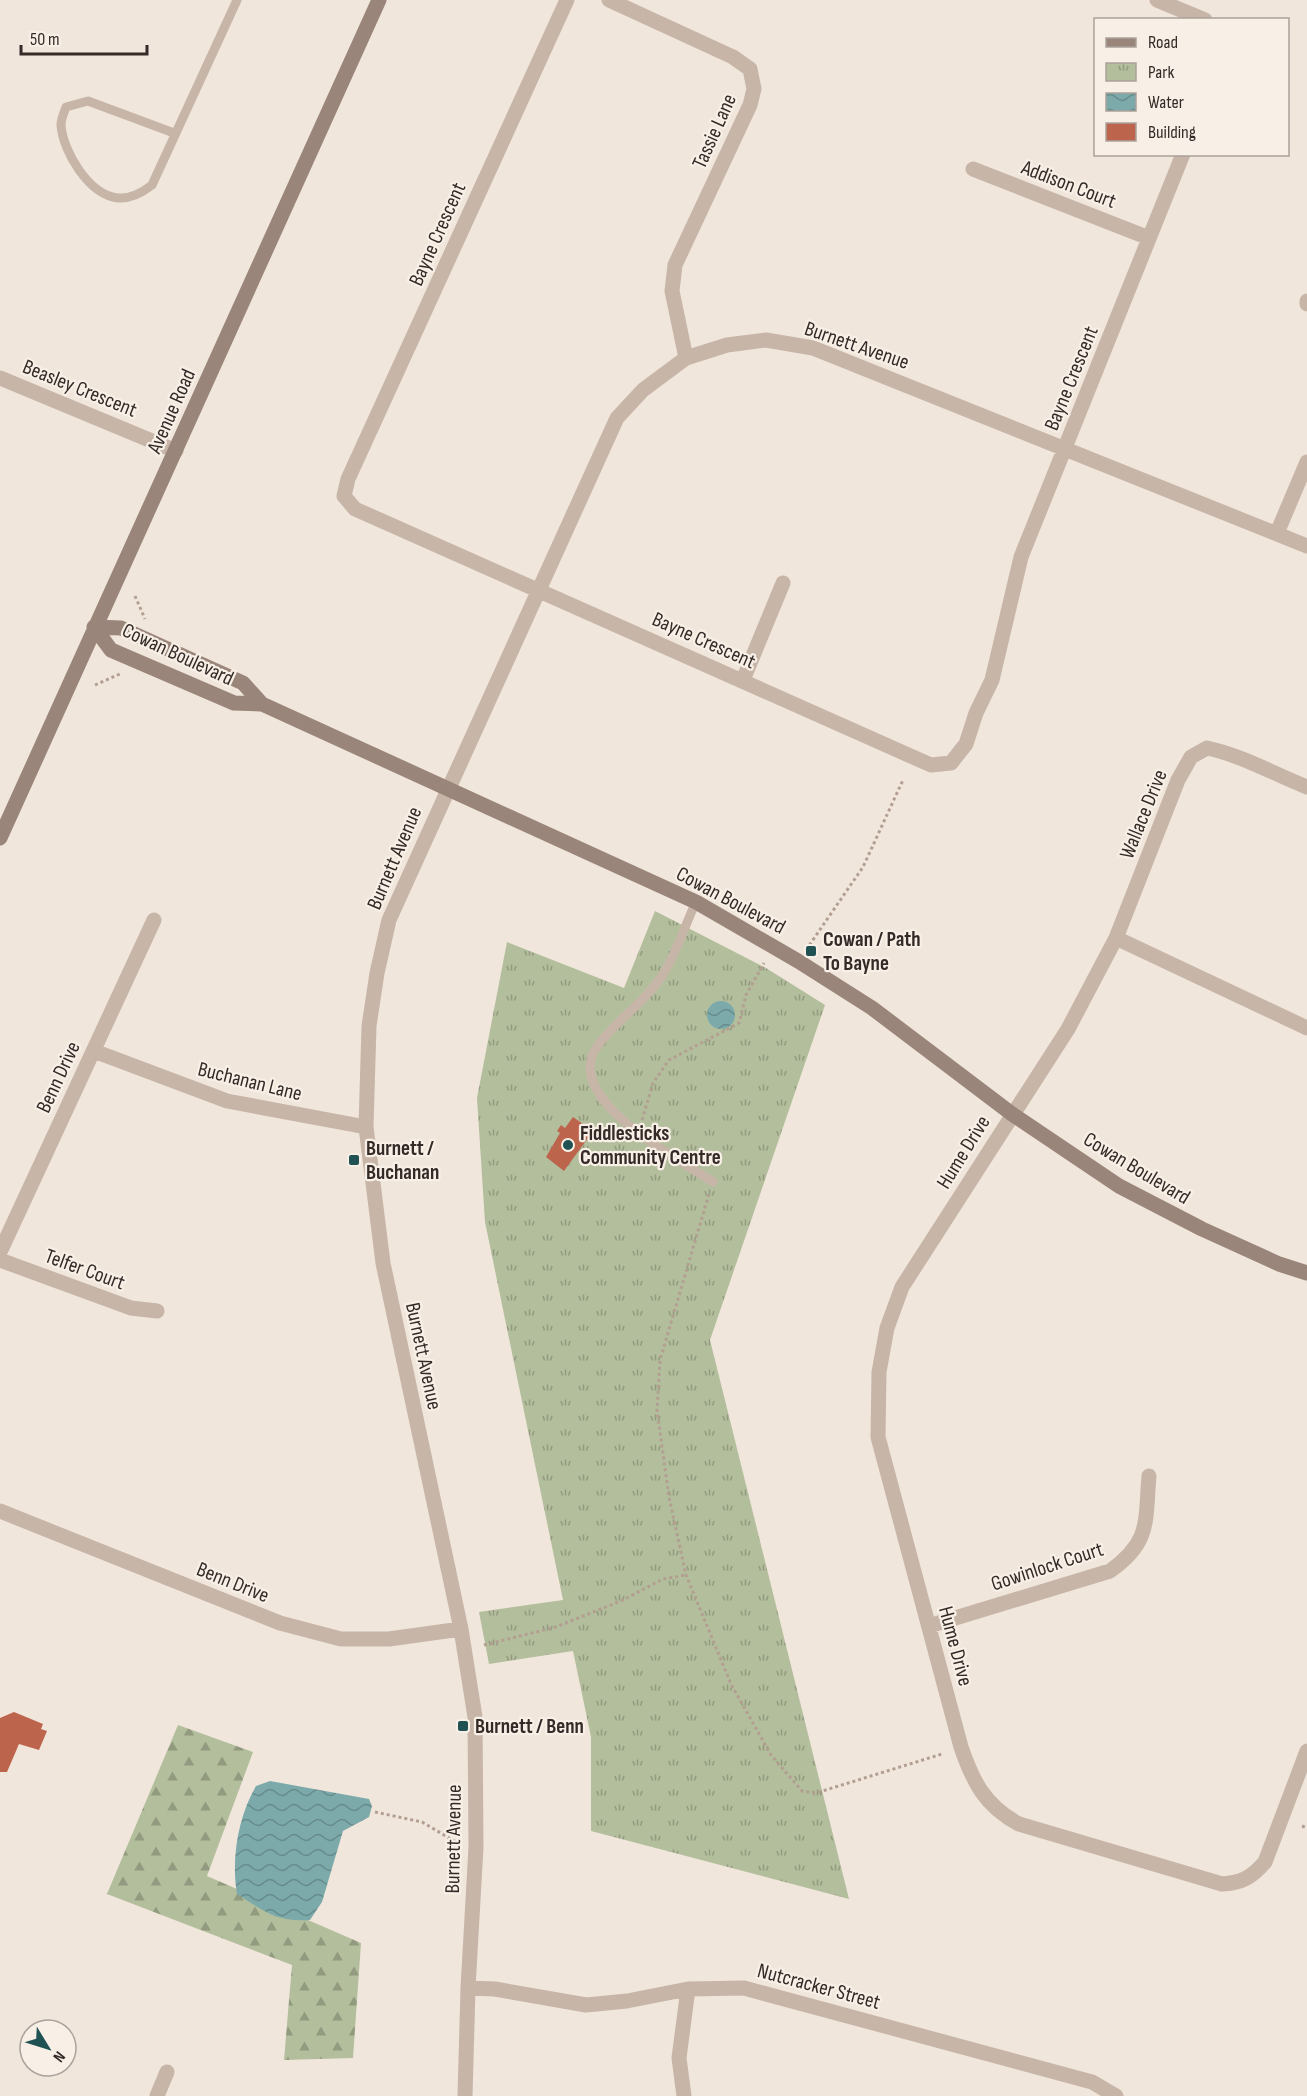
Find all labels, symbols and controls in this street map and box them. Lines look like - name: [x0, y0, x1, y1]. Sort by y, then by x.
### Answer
- scale bar: [21, 18, 147, 56]
- legend: [1094, 18, 1289, 156]
- text: 50 m: [30, 29, 60, 50]
- text: Road: [1148, 32, 1178, 53]
- text: Park: [1148, 62, 1174, 83]
- street label: Tassie Lane: [687, 90, 742, 172]
- text: Water: [1148, 92, 1184, 113]
- text: Building: [1148, 122, 1196, 143]
- street label: Addison Court: [1017, 155, 1119, 214]
- street label: Bayne Crescent: [404, 179, 471, 290]
- street label: Burnett Avenue: [801, 316, 912, 375]
- street label: Bayne Crescent: [1039, 322, 1104, 434]
- street label: Beasley Crescent: [19, 354, 141, 423]
- street label: Avenue Road: [141, 365, 201, 458]
- street label: Bayne Crescent: [648, 607, 759, 674]
- street label: Cowan Boulevard: [118, 618, 237, 691]
- street label: Wallace Drive: [1114, 766, 1173, 862]
- street label: Burnett Avenue: [362, 803, 427, 913]
- street label: Cowan Boulevard: [672, 861, 790, 940]
- place label: Cowan / Path To Bayne: [823, 927, 921, 976]
- marker: Cowan / Path To Bayne: [804, 944, 818, 958]
- street label: Benn Drive: [31, 1038, 86, 1117]
- street label: Buchanan Lane: [195, 1057, 304, 1106]
- street label: Hume Drive: [931, 1111, 996, 1193]
- place label: Fiddlesticks Community Centre: [580, 1121, 721, 1170]
- street label: Cowan Boulevard: [1079, 1127, 1195, 1210]
- place label: Burnett / Buchanan: [366, 1136, 439, 1185]
- marker: Fiddlesticks Community Centre: [561, 1138, 575, 1152]
- marker: Burnett / Buchanan: [347, 1153, 361, 1167]
- street label: Telfer Court: [42, 1244, 128, 1295]
- street label: Burnett Avenue: [400, 1300, 447, 1412]
- street label: Gowinlock Court: [988, 1537, 1106, 1596]
- street label: Benn Drive: [193, 1557, 273, 1608]
- street label: Hume Drive: [933, 1604, 978, 1689]
- place label: Burnett / Benn: [475, 1714, 584, 1739]
- marker: Burnett / Benn: [456, 1719, 470, 1733]
- street label: Burnett Avenue: [440, 1784, 467, 1894]
- street label: Nutcracker Street: [755, 1958, 883, 2015]
- north arrow: [18, 2018, 78, 2078]
- text: N: [49, 2047, 69, 2066]

